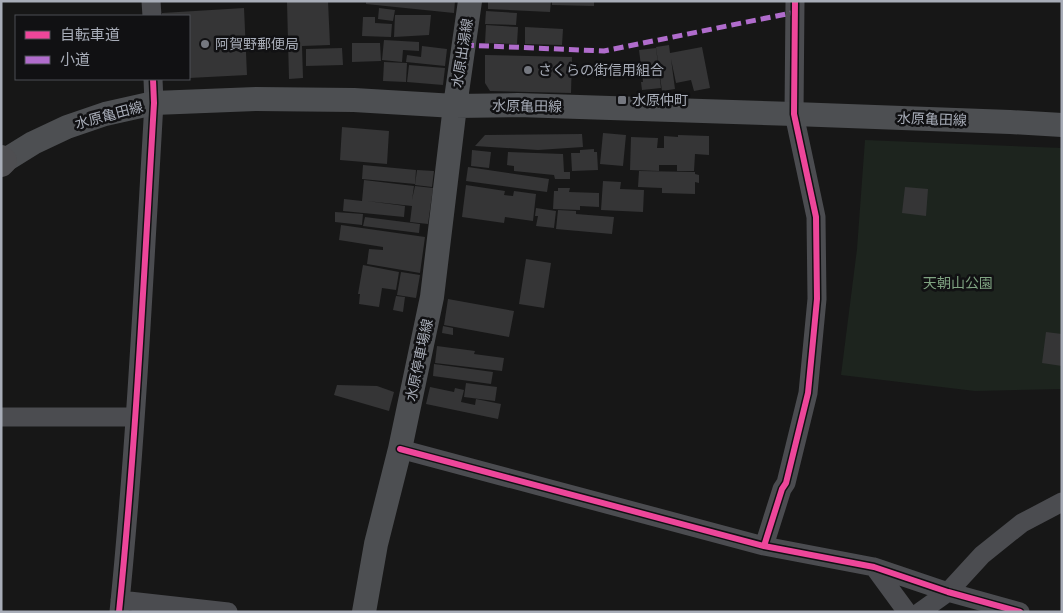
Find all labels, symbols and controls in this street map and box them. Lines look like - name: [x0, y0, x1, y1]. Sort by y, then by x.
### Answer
- legend: [15, 15, 190, 80]
- street label: 水原出湯線: [449, 17, 475, 89]
- text: 自転車道: [60, 26, 120, 44]
- place label: 阿賀野郵便局: [215, 36, 299, 52]
- marker: 阿賀野郵便局: [199, 38, 211, 50]
- text: 小道: [60, 51, 90, 69]
- place label: さくらの街信用組合: [538, 62, 664, 78]
- marker: さくらの街信用組合: [522, 64, 534, 76]
- place label: 水原仲町: [632, 92, 688, 108]
- marker: 水原仲町: [616, 94, 628, 106]
- street label: 水原亀田線: [492, 97, 562, 115]
- street label: 水原亀田線: [73, 98, 145, 132]
- street label: 水原亀田線: [897, 110, 967, 128]
- park label: 天朝山公園: [923, 275, 993, 291]
- street label: 水原停車場線: [402, 317, 436, 403]

